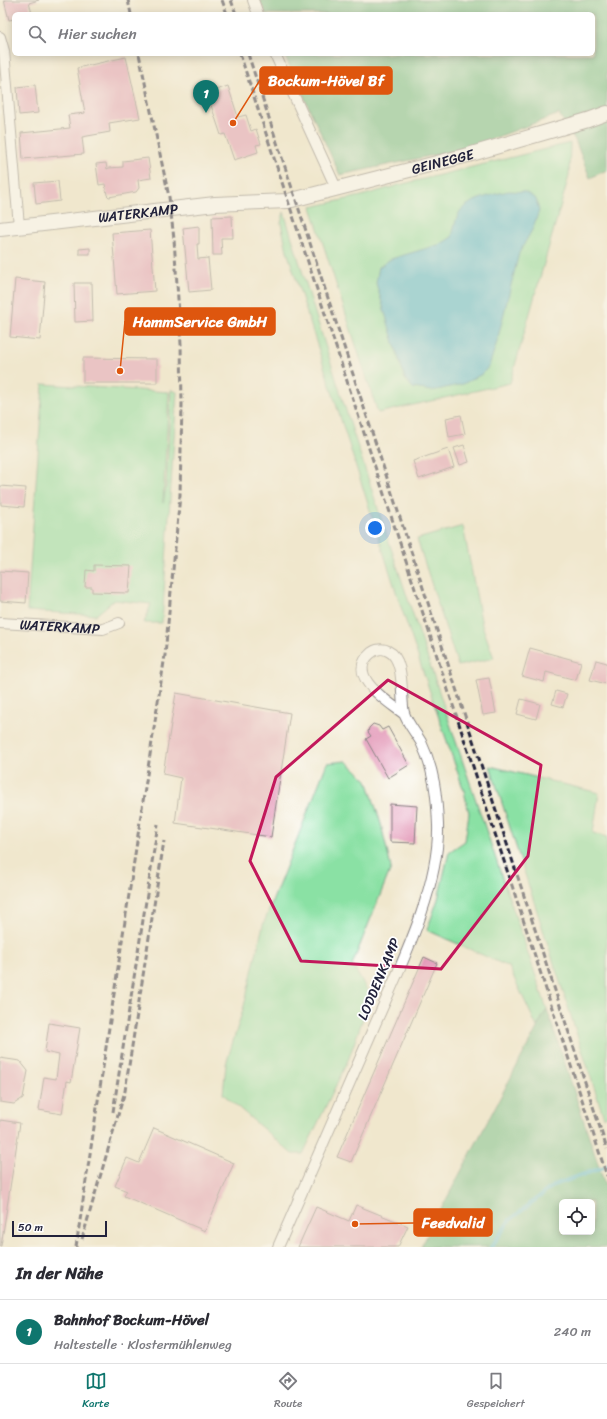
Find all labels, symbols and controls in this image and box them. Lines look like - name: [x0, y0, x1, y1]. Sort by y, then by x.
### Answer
- search box: [12, 12, 595, 56]
- text: Hier suchen: [58, 21, 137, 47]
- icon: search: [26, 23, 48, 45]
- callout: Bockum-Hövel Bf: [260, 67, 392, 94]
- text: Bockum-Hövel Bf: [268, 68, 385, 94]
- pin: 1: [193, 80, 219, 113]
- street label: GEINEGGE: [409, 141, 478, 182]
- street label: WATERKAMP: [97, 196, 179, 230]
- callout: HammService GmbH: [125, 308, 275, 335]
- text: HammService GmbH: [132, 309, 268, 335]
- your location: [365, 518, 385, 538]
- street label: WATERKAMP: [19, 612, 101, 641]
- street label: LODDENKAMP: [350, 934, 408, 1024]
- map controls: [559, 1199, 595, 1235]
- button: locate: [559, 1199, 595, 1235]
- callout: Feedvalid: [414, 1209, 492, 1236]
- text: Feedvalid: [421, 1210, 486, 1236]
- text: 50 m: [18, 1218, 43, 1237]
- scale bar: [12, 1219, 107, 1238]
- text: In der Nähe: [16, 1258, 103, 1288]
- text: Bahnhof Bockum-Hövel: [54, 1307, 209, 1333]
- text: 1: [26, 1320, 32, 1343]
- text: 240 m: [554, 1320, 591, 1343]
- text: Haltestelle · Klostermühlenweg: [54, 1333, 232, 1356]
- tab: Karte: [82, 1370, 109, 1413]
- tab: Route: [274, 1370, 302, 1413]
- tab: Gespeichert: [467, 1370, 525, 1413]

